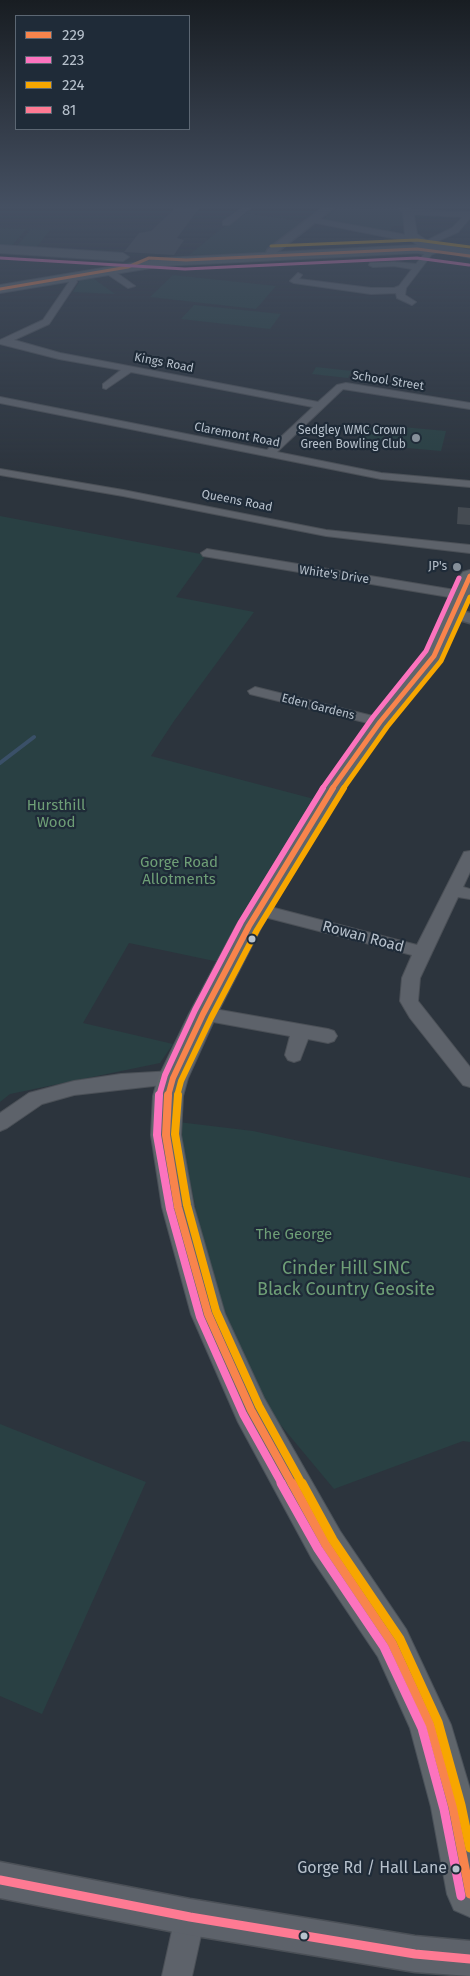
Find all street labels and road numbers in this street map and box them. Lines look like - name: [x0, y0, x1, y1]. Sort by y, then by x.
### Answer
- street label: Kings Road: [133, 350, 195, 376]
- street label: School Street: [351, 368, 425, 394]
- street label: Claremont Road: [193, 420, 281, 450]
- street label: Queens Road: [200, 487, 274, 515]
- street label: White's Drive: [298, 563, 370, 587]
- street label: Eden Gardens: [280, 691, 356, 723]
- street label: Rowan Road: [320, 917, 406, 957]

